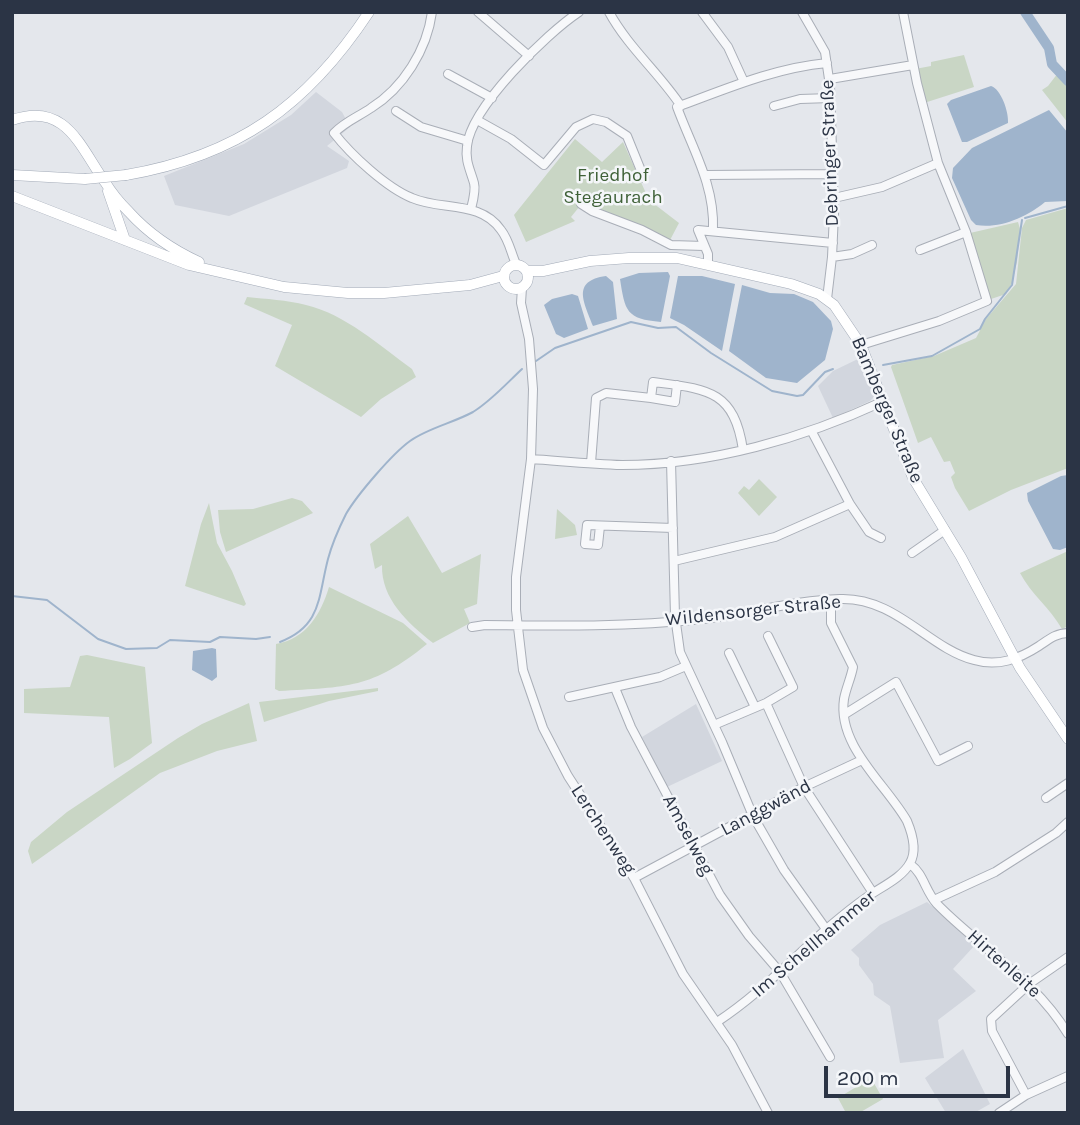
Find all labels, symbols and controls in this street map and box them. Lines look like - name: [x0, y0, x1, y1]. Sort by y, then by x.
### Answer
- street label: Debringer Straße: [816, 79, 844, 227]
- park label: Friedhof Stegaurach: [563, 165, 663, 209]
- street label: Bamberger Straße: [846, 333, 928, 487]
- street label: Wildensorger Straße: [664, 590, 842, 632]
- street label: Langgwänd: [717, 775, 815, 841]
- street label: Lerchenweg: [566, 781, 640, 879]
- street label: Amselweg: [657, 791, 719, 879]
- street label: Im Schellhammer: [747, 885, 881, 1003]
- street label: Hirtenleite: [962, 925, 1046, 1003]
- scale bar: [828, 1052, 1014, 1096]
- text: 200 m: [837, 1066, 899, 1090]

